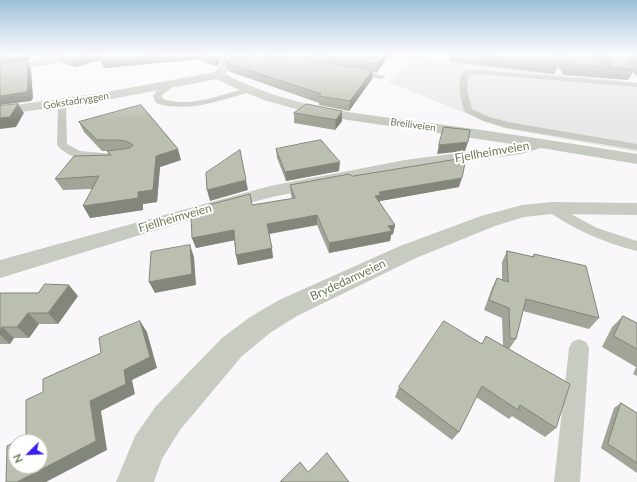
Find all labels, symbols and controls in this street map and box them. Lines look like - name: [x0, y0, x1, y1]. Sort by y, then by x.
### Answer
- street label: Gokstadryggen: [42, 90, 110, 112]
- street label: Breiliveien: [389, 116, 437, 134]
- street label: Fjellheimveien: [454, 138, 530, 166]
- street label: Fjellheimveien: [137, 201, 213, 235]
- street label: Brydedamveien: [308, 256, 388, 304]
- north arrow: [8, 434, 48, 474]
- text: N: [10, 452, 25, 465]

